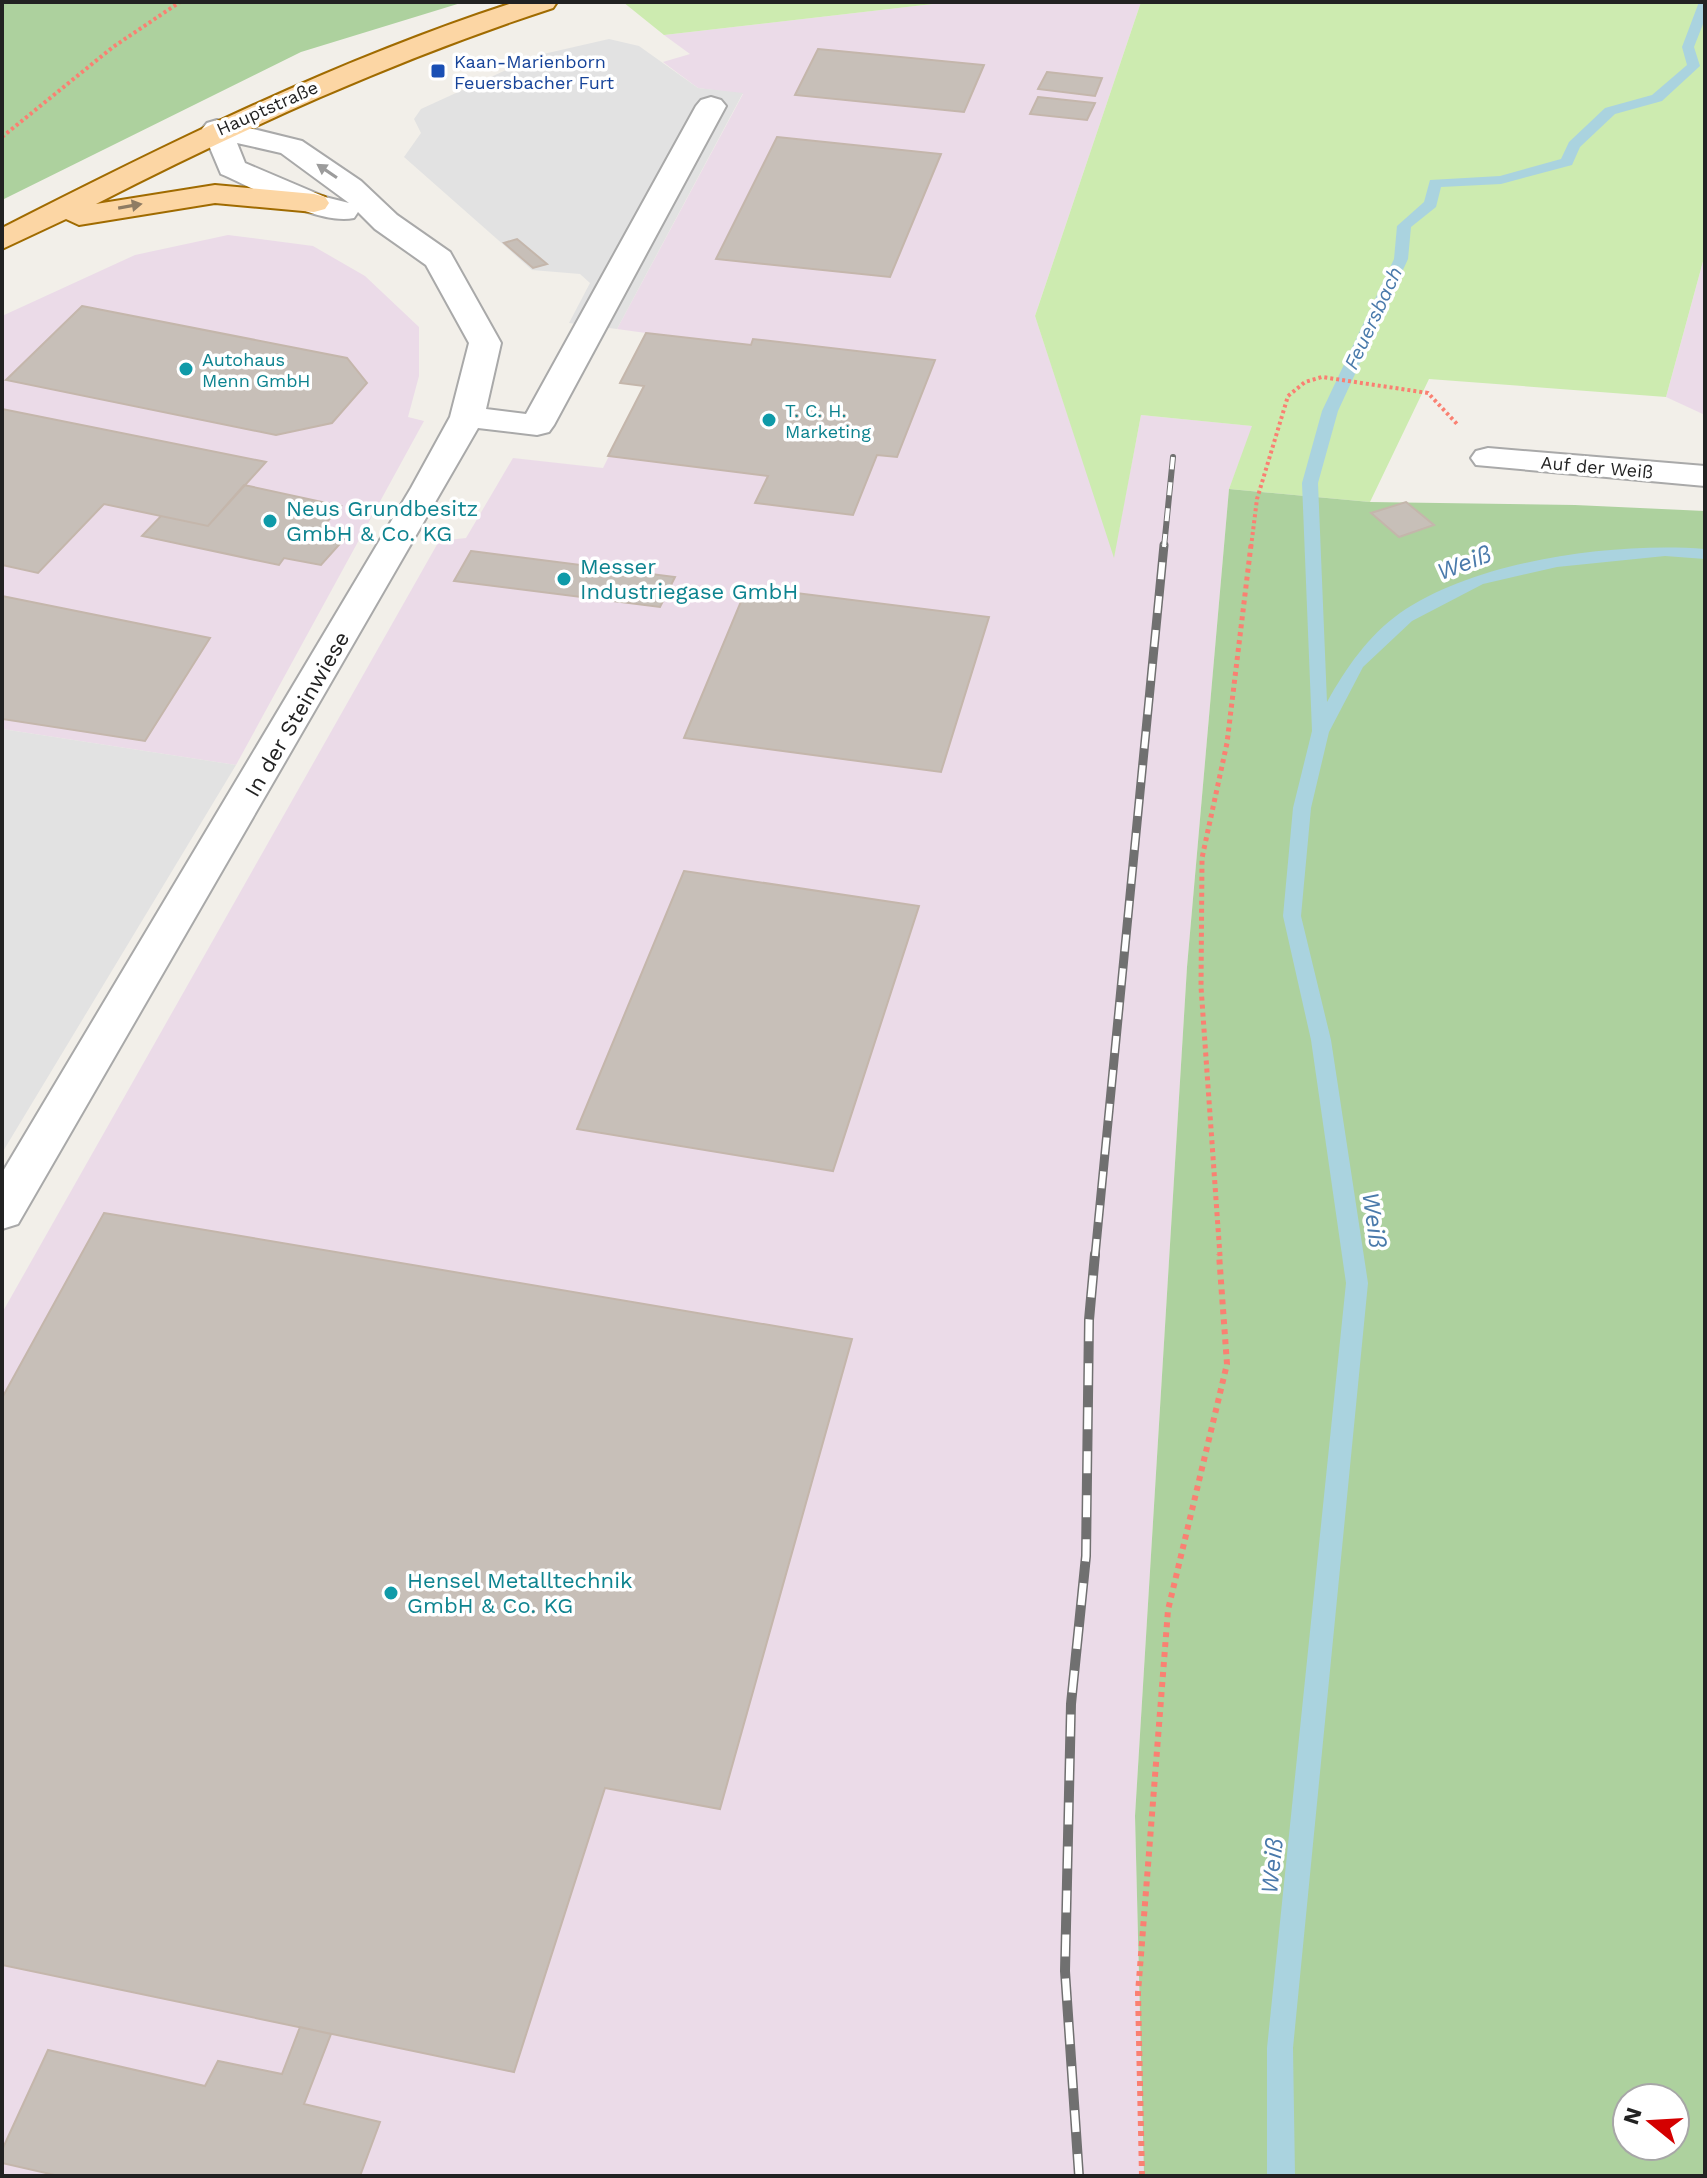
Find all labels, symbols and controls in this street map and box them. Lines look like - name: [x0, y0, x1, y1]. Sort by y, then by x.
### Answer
- place label: Kaan-Marienborn Feuersbacher Furt: [454, 51, 615, 93]
- marker: Kaan-Marienborn Feuersbacher Furt: [429, 62, 447, 80]
- street label: Hauptstraße: [213, 76, 321, 140]
- one-way arrow: [317, 164, 338, 179]
- one-way arrow: [118, 200, 143, 212]
- water label: Feuersbach: [1339, 263, 1407, 373]
- place label: Autohaus Menn GmbH: [202, 349, 311, 391]
- marker: Autohaus Menn GmbH: [177, 360, 195, 378]
- place label: T. C. H. Marketing: [785, 400, 871, 442]
- marker: T. C. H. Marketing: [760, 411, 778, 429]
- street label: Auf der Weiß: [1540, 452, 1654, 482]
- place label: Neus Grundbesitz GmbH & Co. KG: [286, 496, 478, 546]
- marker: Neus Grundbesitz GmbH & Co. KG: [261, 512, 279, 530]
- water label: Weiß: [1433, 540, 1495, 586]
- place label: Messer Industriegase GmbH: [580, 554, 798, 604]
- marker: Messer Industriegase GmbH: [555, 570, 573, 588]
- street label: In der Steinwiese: [240, 627, 354, 801]
- water label: Weiß: [1356, 1190, 1392, 1250]
- place label: Hensel Metalltechnik GmbH & Co. KG: [407, 1568, 633, 1618]
- marker: Hensel Metalltechnik GmbH & Co. KG: [382, 1584, 400, 1602]
- water label: Weiß: [1255, 1837, 1289, 1895]
- north arrow: [1611, 2082, 1691, 2162]
- text: N: [1618, 2104, 1647, 2128]

